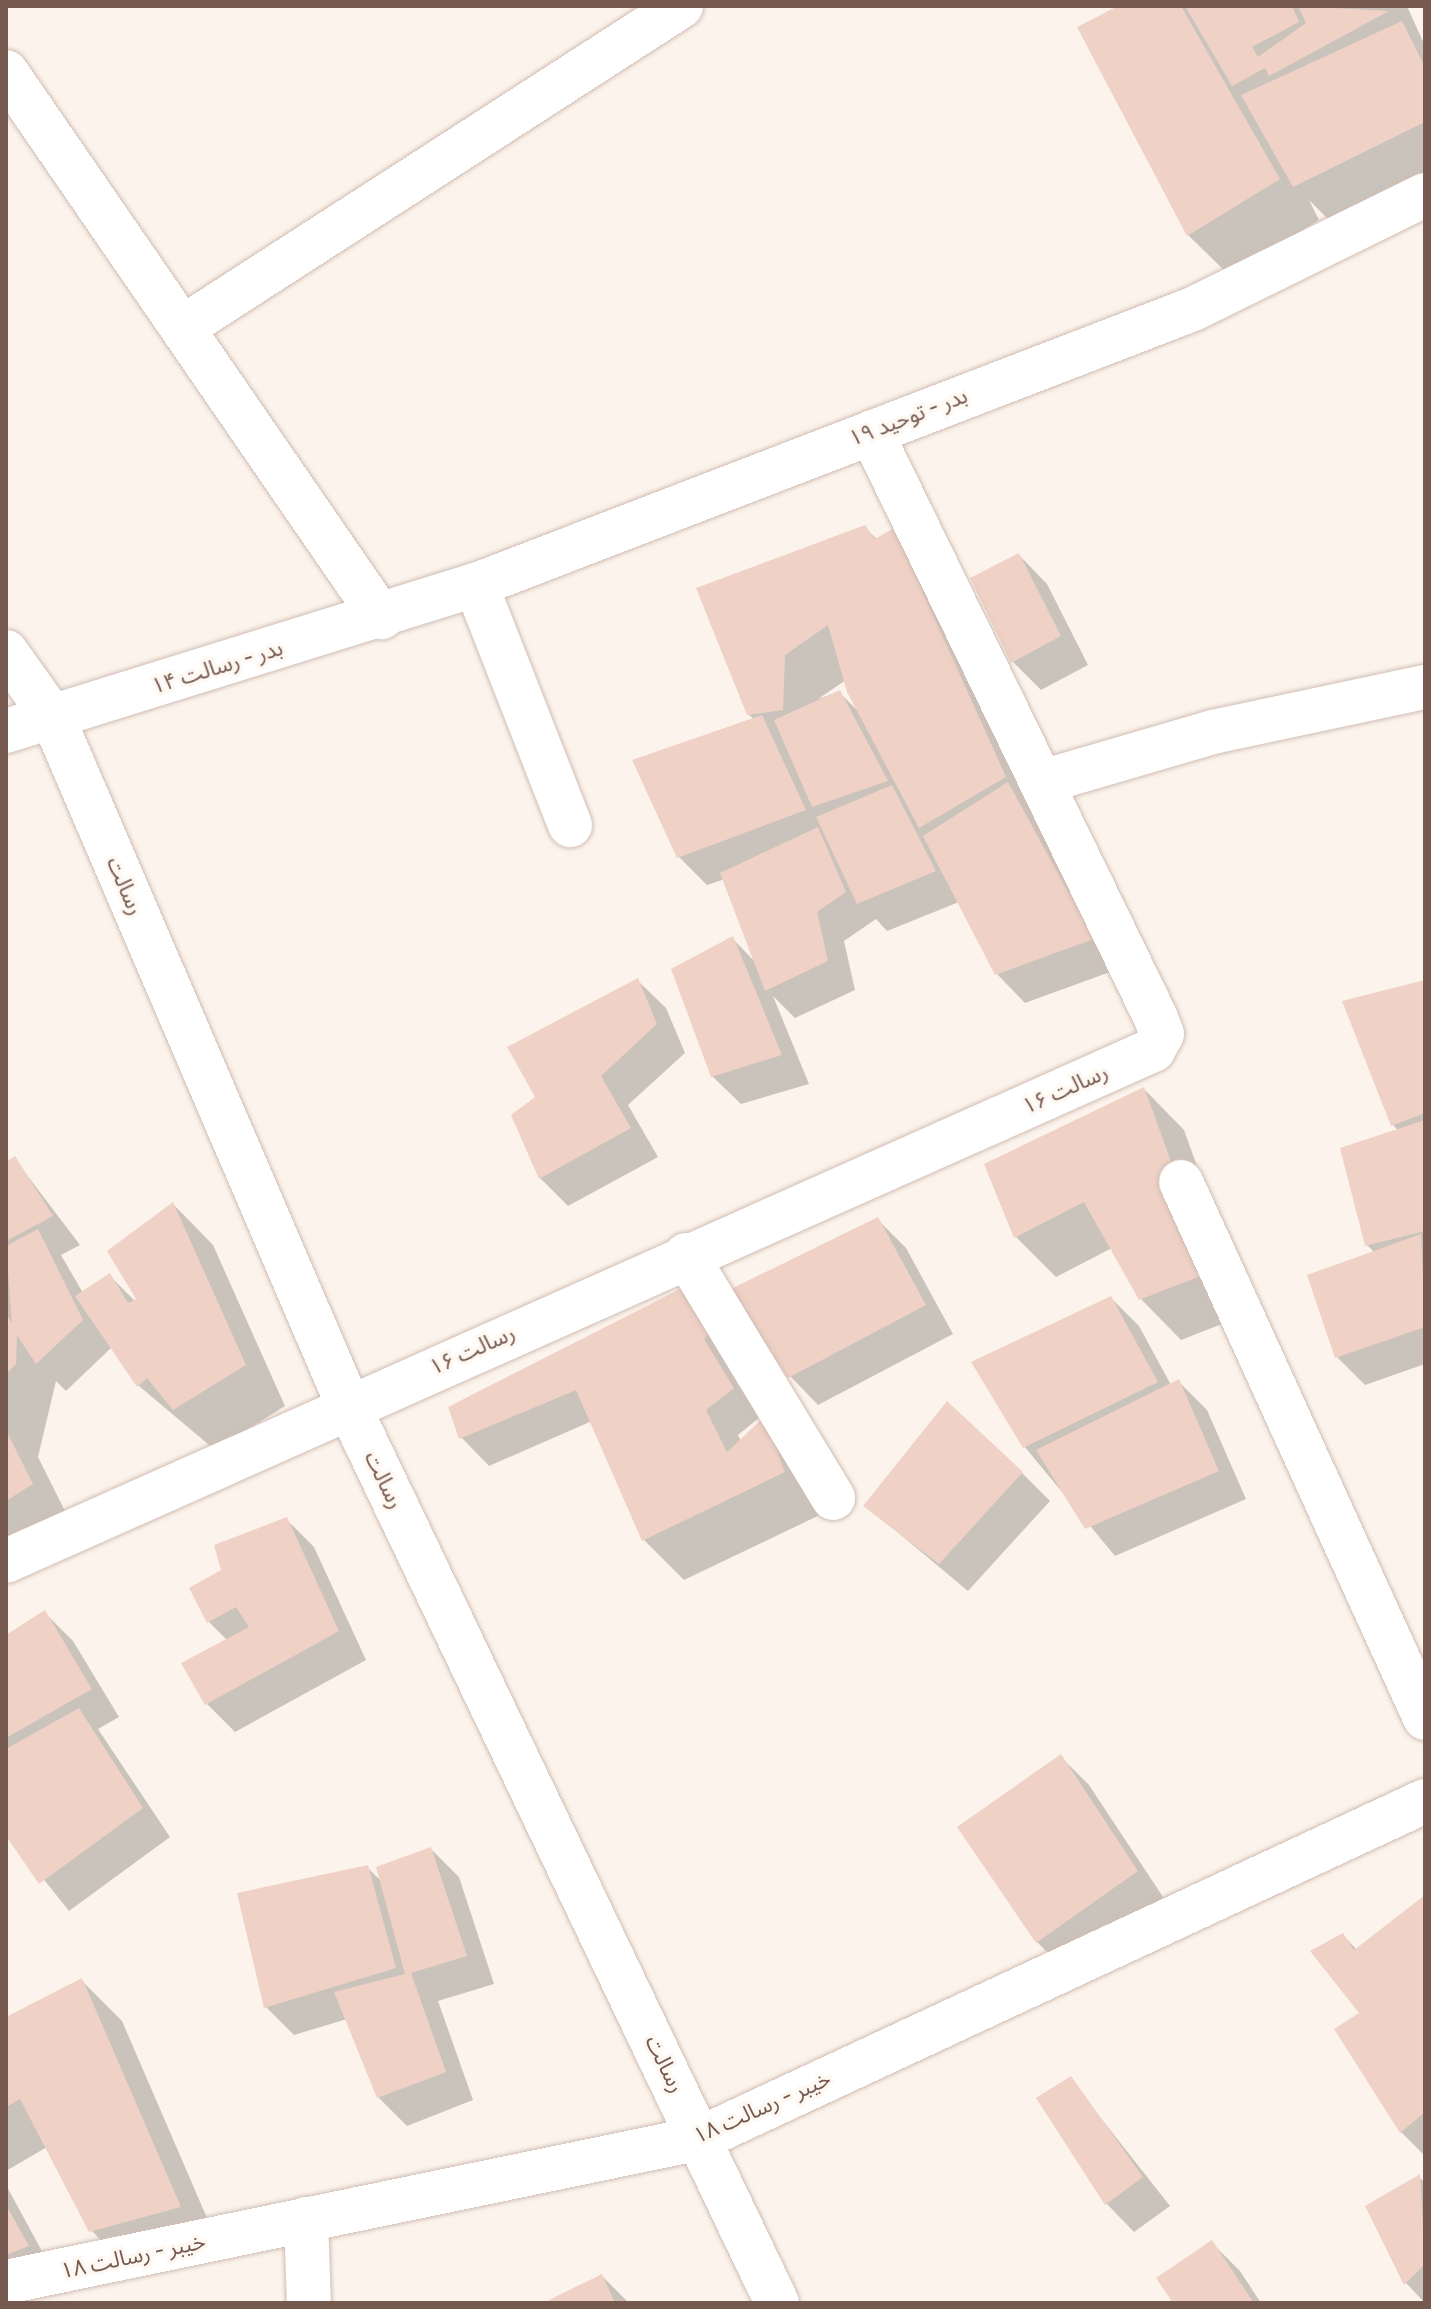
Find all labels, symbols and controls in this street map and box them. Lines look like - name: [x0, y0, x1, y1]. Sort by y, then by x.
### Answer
- street label: بدر - توحید ۱۹: [845, 382, 971, 452]
- street label: بدر - رسالت ۱۴: [148, 635, 286, 699]
- street label: رسالت: [101, 853, 149, 919]
- street label: رسالت ۱۶: [1018, 1058, 1112, 1120]
- street label: رسالت ۱۶: [425, 1319, 519, 1381]
- street label: رسالت: [359, 1447, 409, 1513]
- street label: رسالت: [640, 2031, 690, 2097]
- street label: خیبر - رسالت ۱۸: [689, 2065, 835, 2149]
- street label: خیبر - رسالت ۱۸: [58, 2228, 208, 2284]

